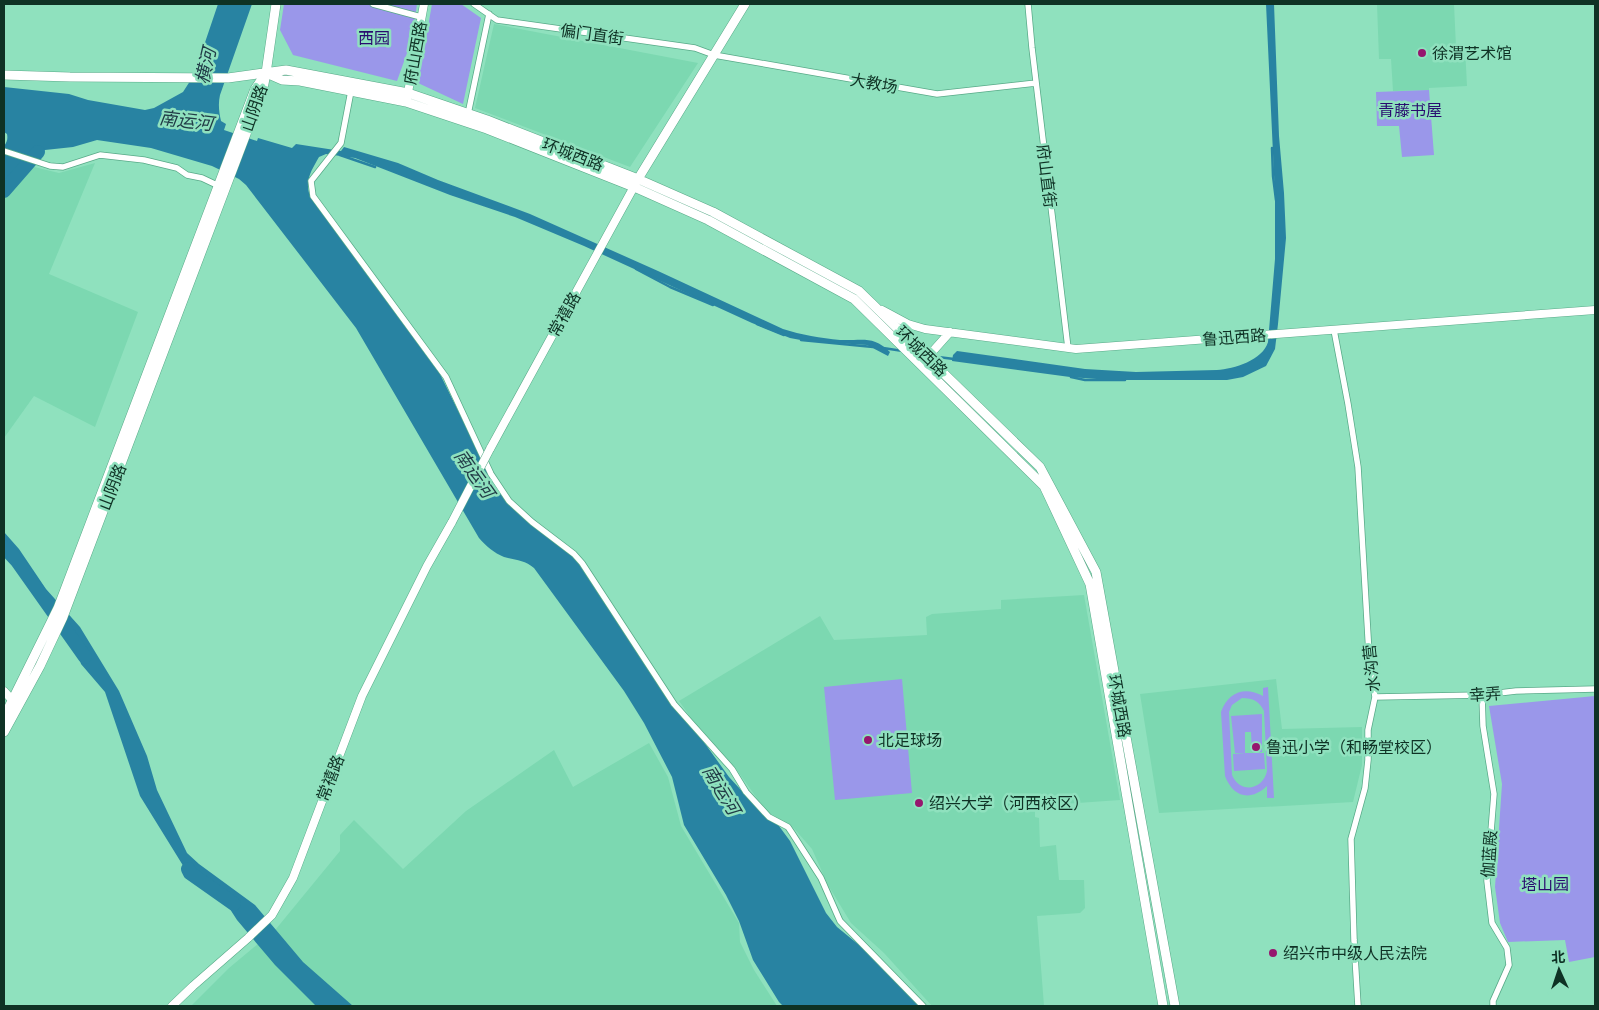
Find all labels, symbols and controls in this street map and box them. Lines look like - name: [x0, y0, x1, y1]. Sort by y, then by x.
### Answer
- street label: 府山西路: [401, 20, 430, 86]
- street label: 偏门直街: [559, 21, 625, 48]
- park label: 西园: [358, 29, 390, 48]
- water label: 横河: [191, 43, 220, 86]
- place label: 徐渭艺术馆: [1432, 44, 1512, 63]
- marker: 徐渭艺术馆: [1416, 47, 1428, 59]
- street label: 大教场: [849, 70, 899, 97]
- street label: 山阴路: [238, 82, 271, 134]
- park label: 青藤书屋: [1378, 101, 1442, 120]
- water label: 南运河: [158, 107, 217, 135]
- street label: 环城西路: [540, 134, 606, 175]
- street label: 府山直街: [1033, 143, 1060, 209]
- street label: 常禧路: [544, 289, 584, 340]
- street label: 环城西路: [892, 322, 951, 380]
- street label: 鲁迅西路: [1201, 326, 1267, 349]
- water label: 南运河: [450, 446, 500, 504]
- street label: 山阴路: [95, 461, 130, 513]
- street label: 水沟营: [1360, 643, 1383, 693]
- street label: 环城西路: [1105, 673, 1134, 739]
- street label: 幸弄: [1468, 684, 1502, 705]
- place label: 北足球场: [878, 731, 942, 750]
- marker: 北足球场: [862, 734, 874, 746]
- place label: 鲁迅小学（和畅堂校区）: [1266, 738, 1442, 757]
- marker: 鲁迅小学（和畅堂校区）: [1250, 741, 1262, 753]
- street label: 常禧路: [313, 752, 348, 804]
- water label: 南运河: [699, 761, 746, 821]
- place label: 绍兴大学（河西校区）: [929, 794, 1089, 813]
- marker: 绍兴大学（河西校区）: [913, 797, 925, 809]
- street label: 伽蓝殿: [1478, 829, 1501, 879]
- park label: 塔山园: [1521, 875, 1569, 894]
- place label: 绍兴市中级人民法院: [1283, 944, 1427, 963]
- north arrow: [1534, 945, 1584, 995]
- marker: 绍兴市中级人民法院: [1267, 947, 1279, 959]
- text: 北: [1551, 949, 1566, 965]

